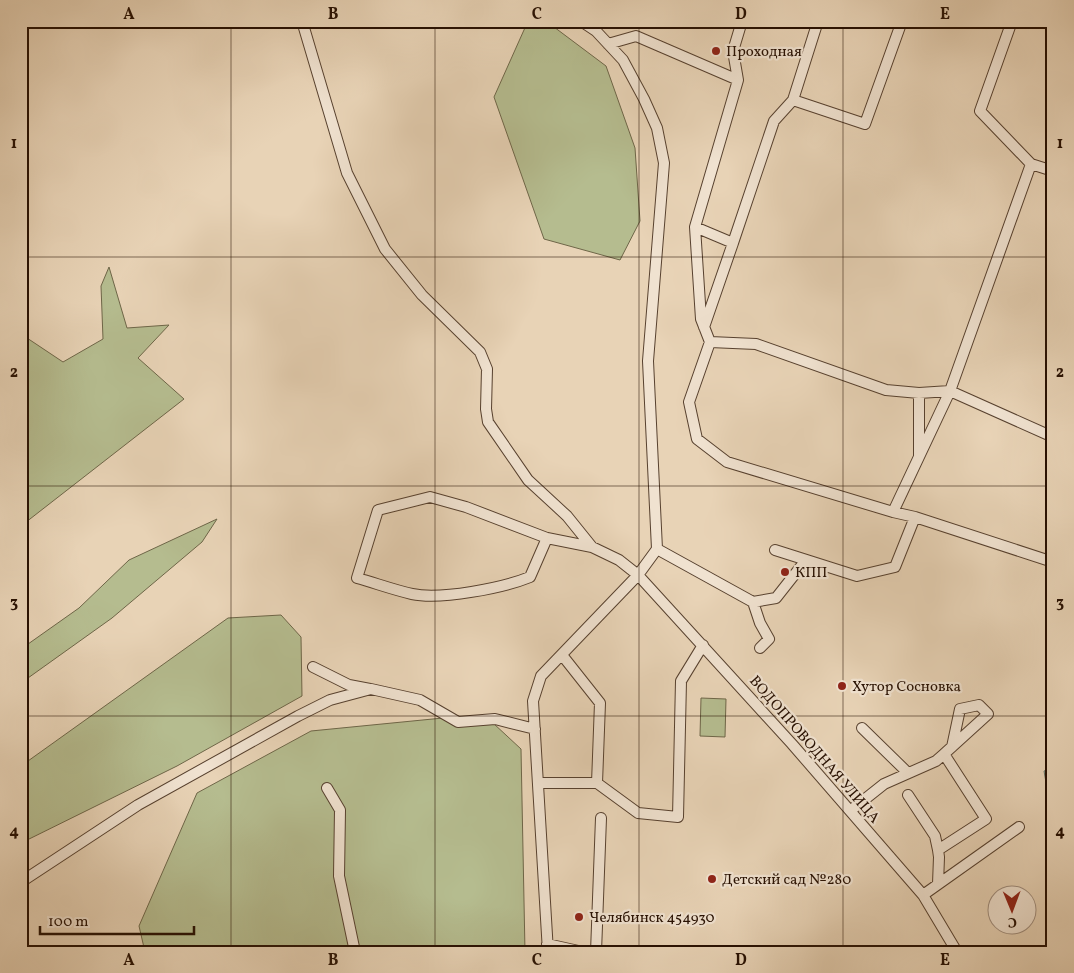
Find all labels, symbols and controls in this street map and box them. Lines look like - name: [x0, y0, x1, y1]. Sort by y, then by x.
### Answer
- text: A: [123, 4, 135, 26]
- text: B: [328, 4, 339, 26]
- text: C: [532, 4, 542, 26]
- text: D: [735, 4, 747, 26]
- text: E: [940, 4, 950, 26]
- place label: Проходная: [726, 42, 802, 63]
- marker: Проходная: [710, 45, 722, 57]
- text: 1: [11, 133, 17, 155]
- text: 1: [1057, 133, 1063, 155]
- text: 2: [10, 362, 18, 384]
- text: 2: [1056, 362, 1064, 384]
- place label: КПП: [795, 563, 827, 584]
- marker: КПП: [779, 566, 791, 578]
- text: 3: [10, 592, 18, 614]
- text: 3: [1056, 592, 1064, 614]
- street label: ВОДОПРОВОДНАЯ УЛИЦА: [744, 671, 884, 829]
- place label: Хутор Сосновка: [852, 677, 961, 698]
- marker: Хутор Сосновка: [836, 680, 848, 692]
- text: 4: [9, 821, 19, 843]
- text: 4: [1055, 821, 1065, 843]
- place label: Детский сад №280: [722, 870, 851, 891]
- marker: Детский сад №280: [706, 873, 718, 885]
- north arrow: [986, 886, 1036, 936]
- scale bar: [40, 903, 194, 935]
- place label: Челябинск 454930: [589, 908, 715, 929]
- marker: Челябинск 454930: [573, 911, 585, 923]
- text: 100 m: [48, 912, 88, 933]
- text: С: [1008, 912, 1017, 931]
- text: A: [123, 950, 135, 972]
- text: B: [328, 950, 339, 972]
- text: C: [532, 950, 542, 972]
- text: D: [735, 950, 747, 972]
- text: E: [940, 950, 950, 972]

